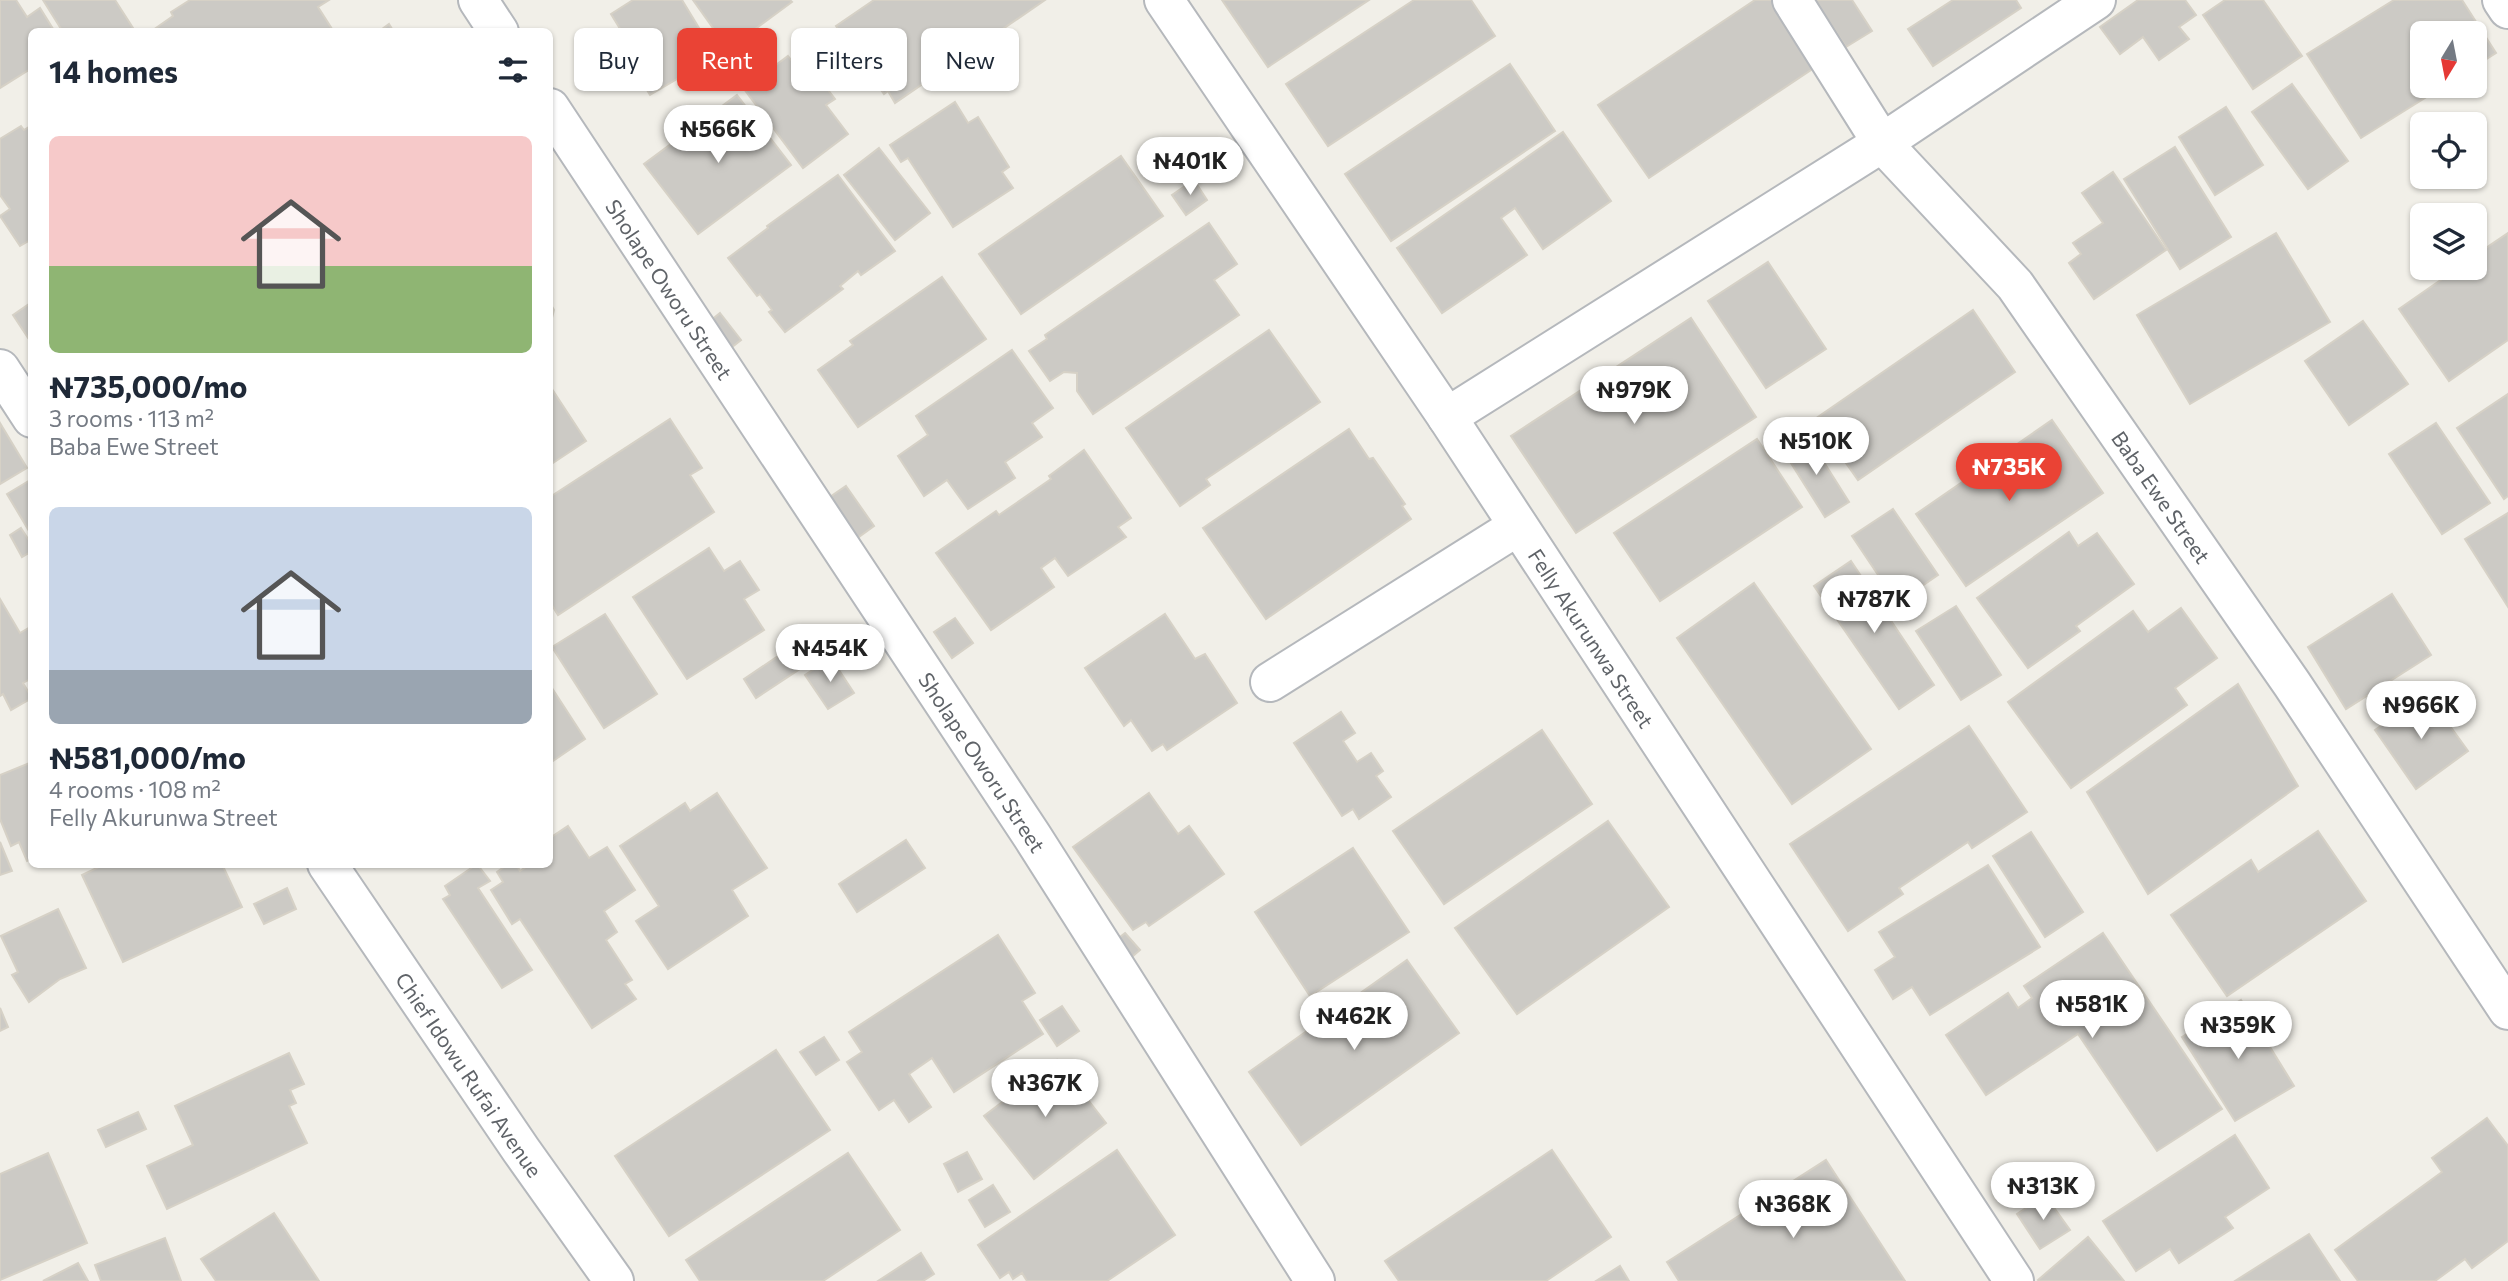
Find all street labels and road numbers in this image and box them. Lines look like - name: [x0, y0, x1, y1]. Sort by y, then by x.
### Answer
- street label: Sholape Oworu Street: [601, 194, 738, 384]
- street label: Baba Ewe Street: [2107, 426, 2216, 567]
- street label: Felly Akurunwa Street: [1524, 544, 1660, 732]
- street label: Sholape Oworu Street: [914, 667, 1051, 856]
- street label: Chief Idowu Rufai Avenue: [391, 967, 548, 1181]

